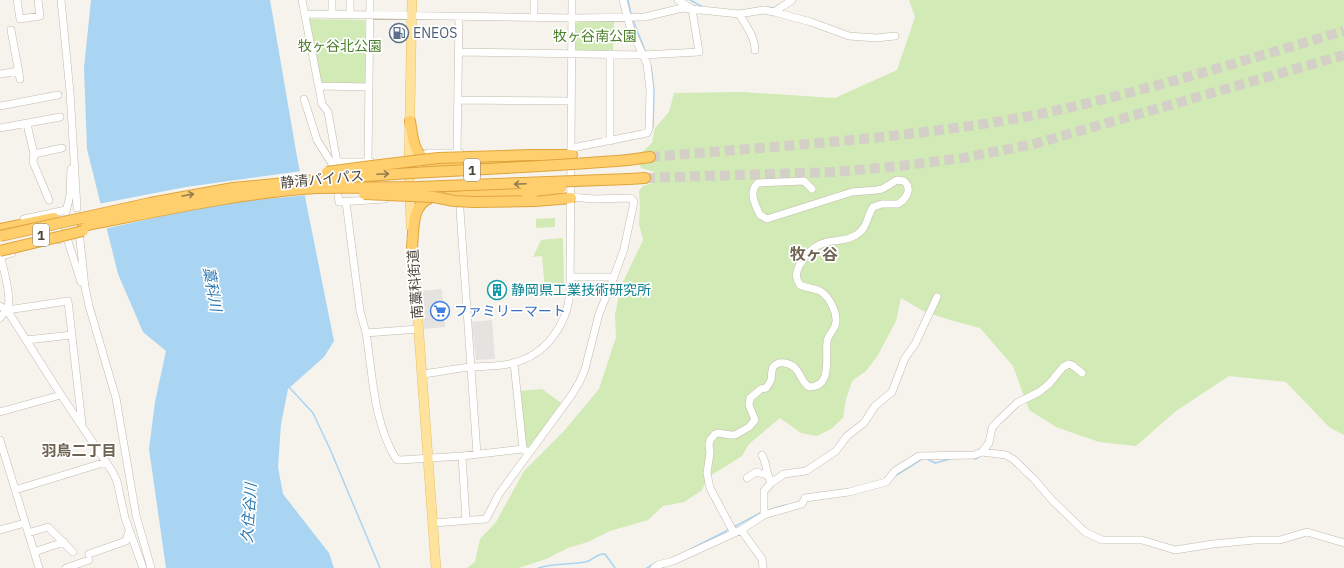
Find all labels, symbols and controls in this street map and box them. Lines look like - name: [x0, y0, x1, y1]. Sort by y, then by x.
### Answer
- fuel station icon: ENEOS: [388, 22, 410, 44]
- place label: ENEOS: [413, 24, 457, 42]
- park label: 牧ヶ谷南公園: [553, 27, 637, 45]
- park label: 牧ヶ谷北公園: [298, 37, 382, 55]
- road number: 1: [464, 159, 480, 181]
- street label: 静清バイパス: [280, 166, 364, 192]
- one-way arrow: [376, 171, 389, 178]
- one-way arrow: [514, 180, 527, 188]
- one-way arrow: [181, 191, 194, 199]
- road number: 1: [33, 224, 49, 246]
- district label: 牧ヶ谷: [790, 244, 838, 264]
- street label: 南藁科街道: [404, 248, 426, 320]
- water label: 藁科川: [199, 265, 226, 315]
- building icon: 静岡県工業技術研究所: [486, 279, 508, 301]
- place label: 静岡県工業技術研究所: [511, 281, 651, 299]
- supermarket icon: ファミリーマート: [429, 300, 451, 322]
- place label: ファミリーマート: [454, 302, 566, 320]
- district label: 羽鳥二丁目: [41, 441, 117, 460]
- water label: 久住谷川: [237, 480, 260, 544]

